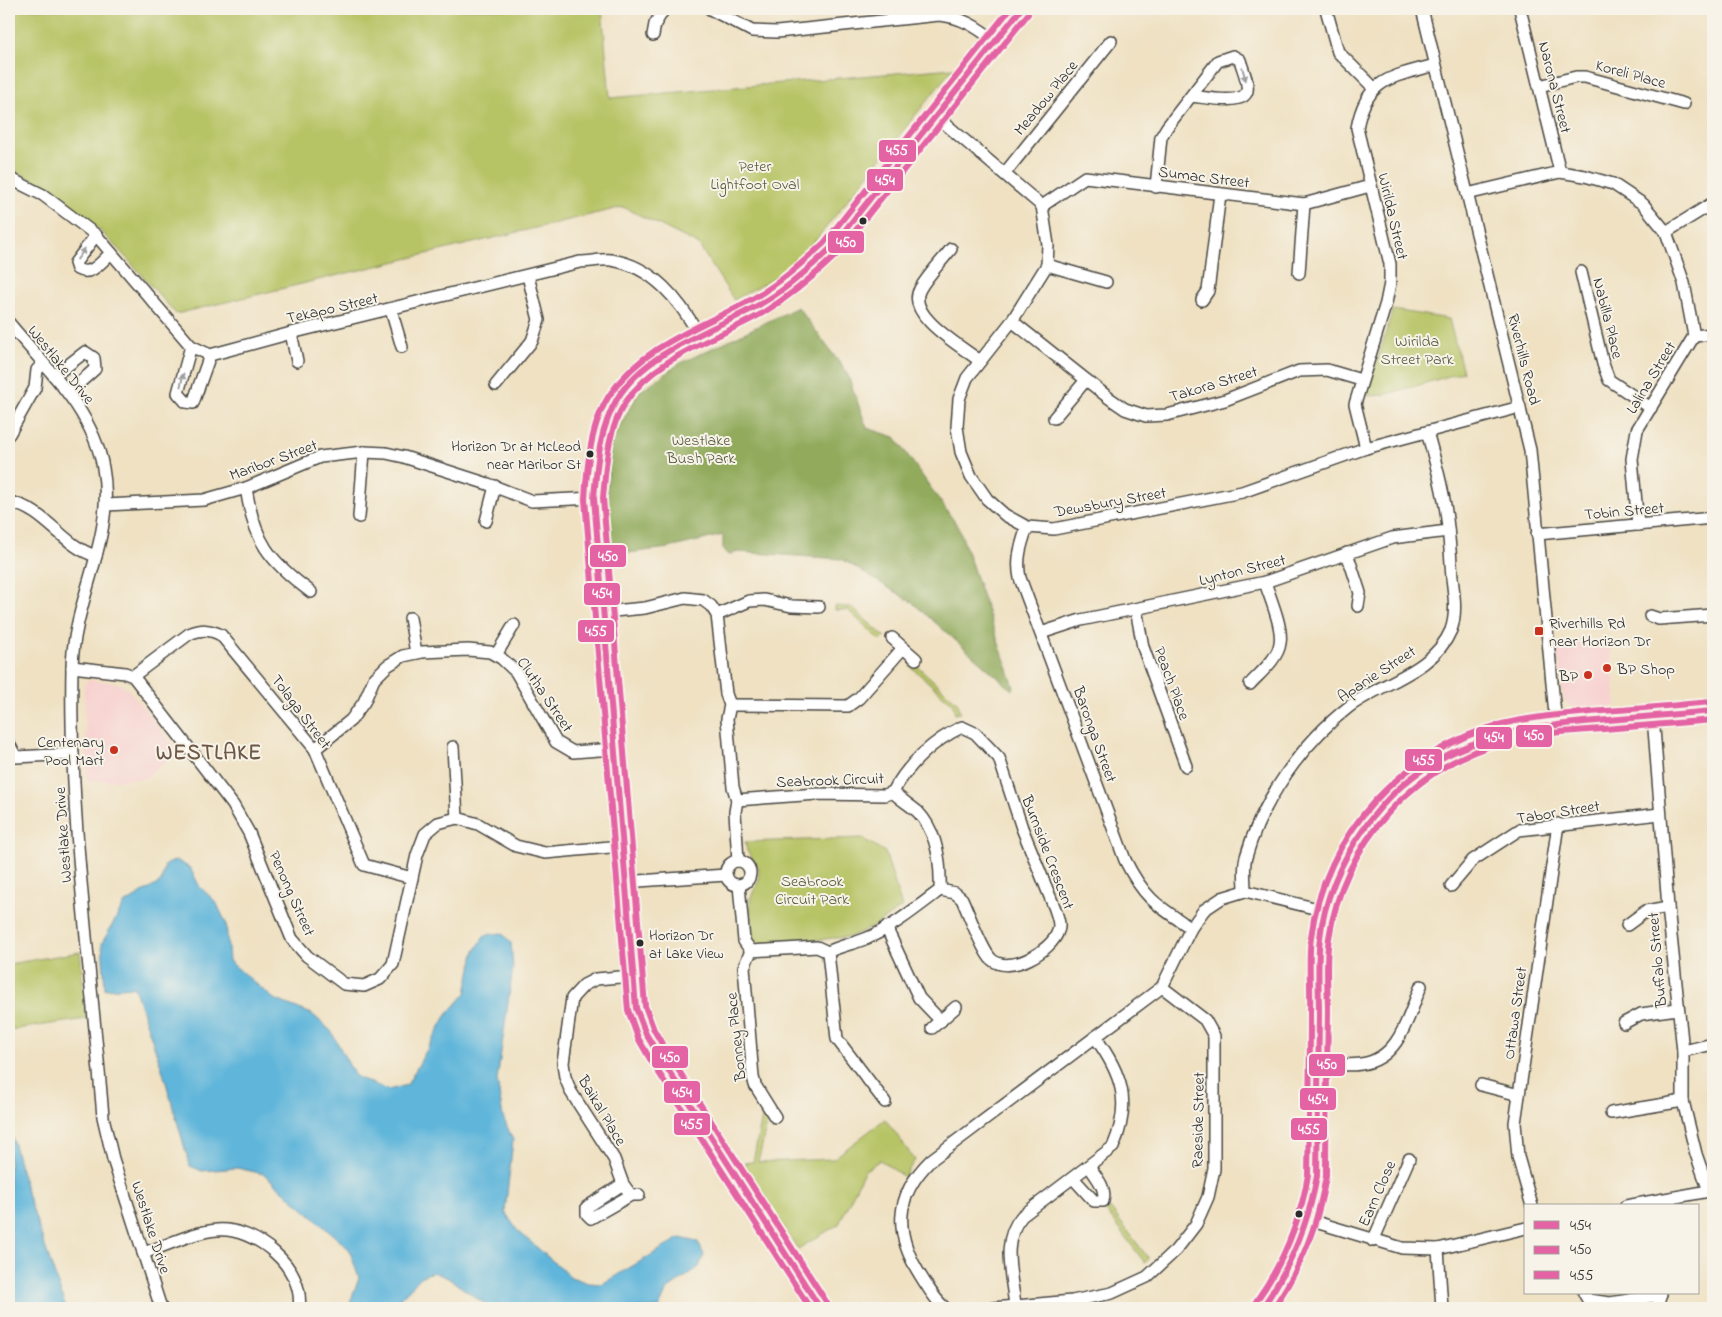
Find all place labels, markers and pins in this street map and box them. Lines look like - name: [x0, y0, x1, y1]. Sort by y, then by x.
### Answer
- unlabelled marker: [858, 216, 868, 226]
- place label: Horizon Dr at McLeod near Maribor St: [451, 436, 582, 476]
- marker: Horizon Dr at McLeod near Maribor St: [585, 449, 595, 459]
- place label: Riverhills Rd near Horizon Dr: [1549, 612, 1651, 654]
- marker: Riverhills Rd near Horizon Dr: [1533, 625, 1545, 637]
- place label: BP Shop: [1616, 658, 1675, 682]
- marker: BP Shop: [1601, 662, 1613, 674]
- place label: BP: [1558, 665, 1579, 689]
- marker: BP: [1582, 669, 1594, 681]
- place label: Centenary Pool Mart: [37, 731, 105, 773]
- marker: Centenary Pool Mart: [108, 744, 120, 756]
- place label: Horizon Dr at Lake View: [649, 925, 724, 965]
- marker: Horizon Dr at Lake View: [635, 938, 645, 948]
- unlabelled marker: [1294, 1209, 1304, 1219]

